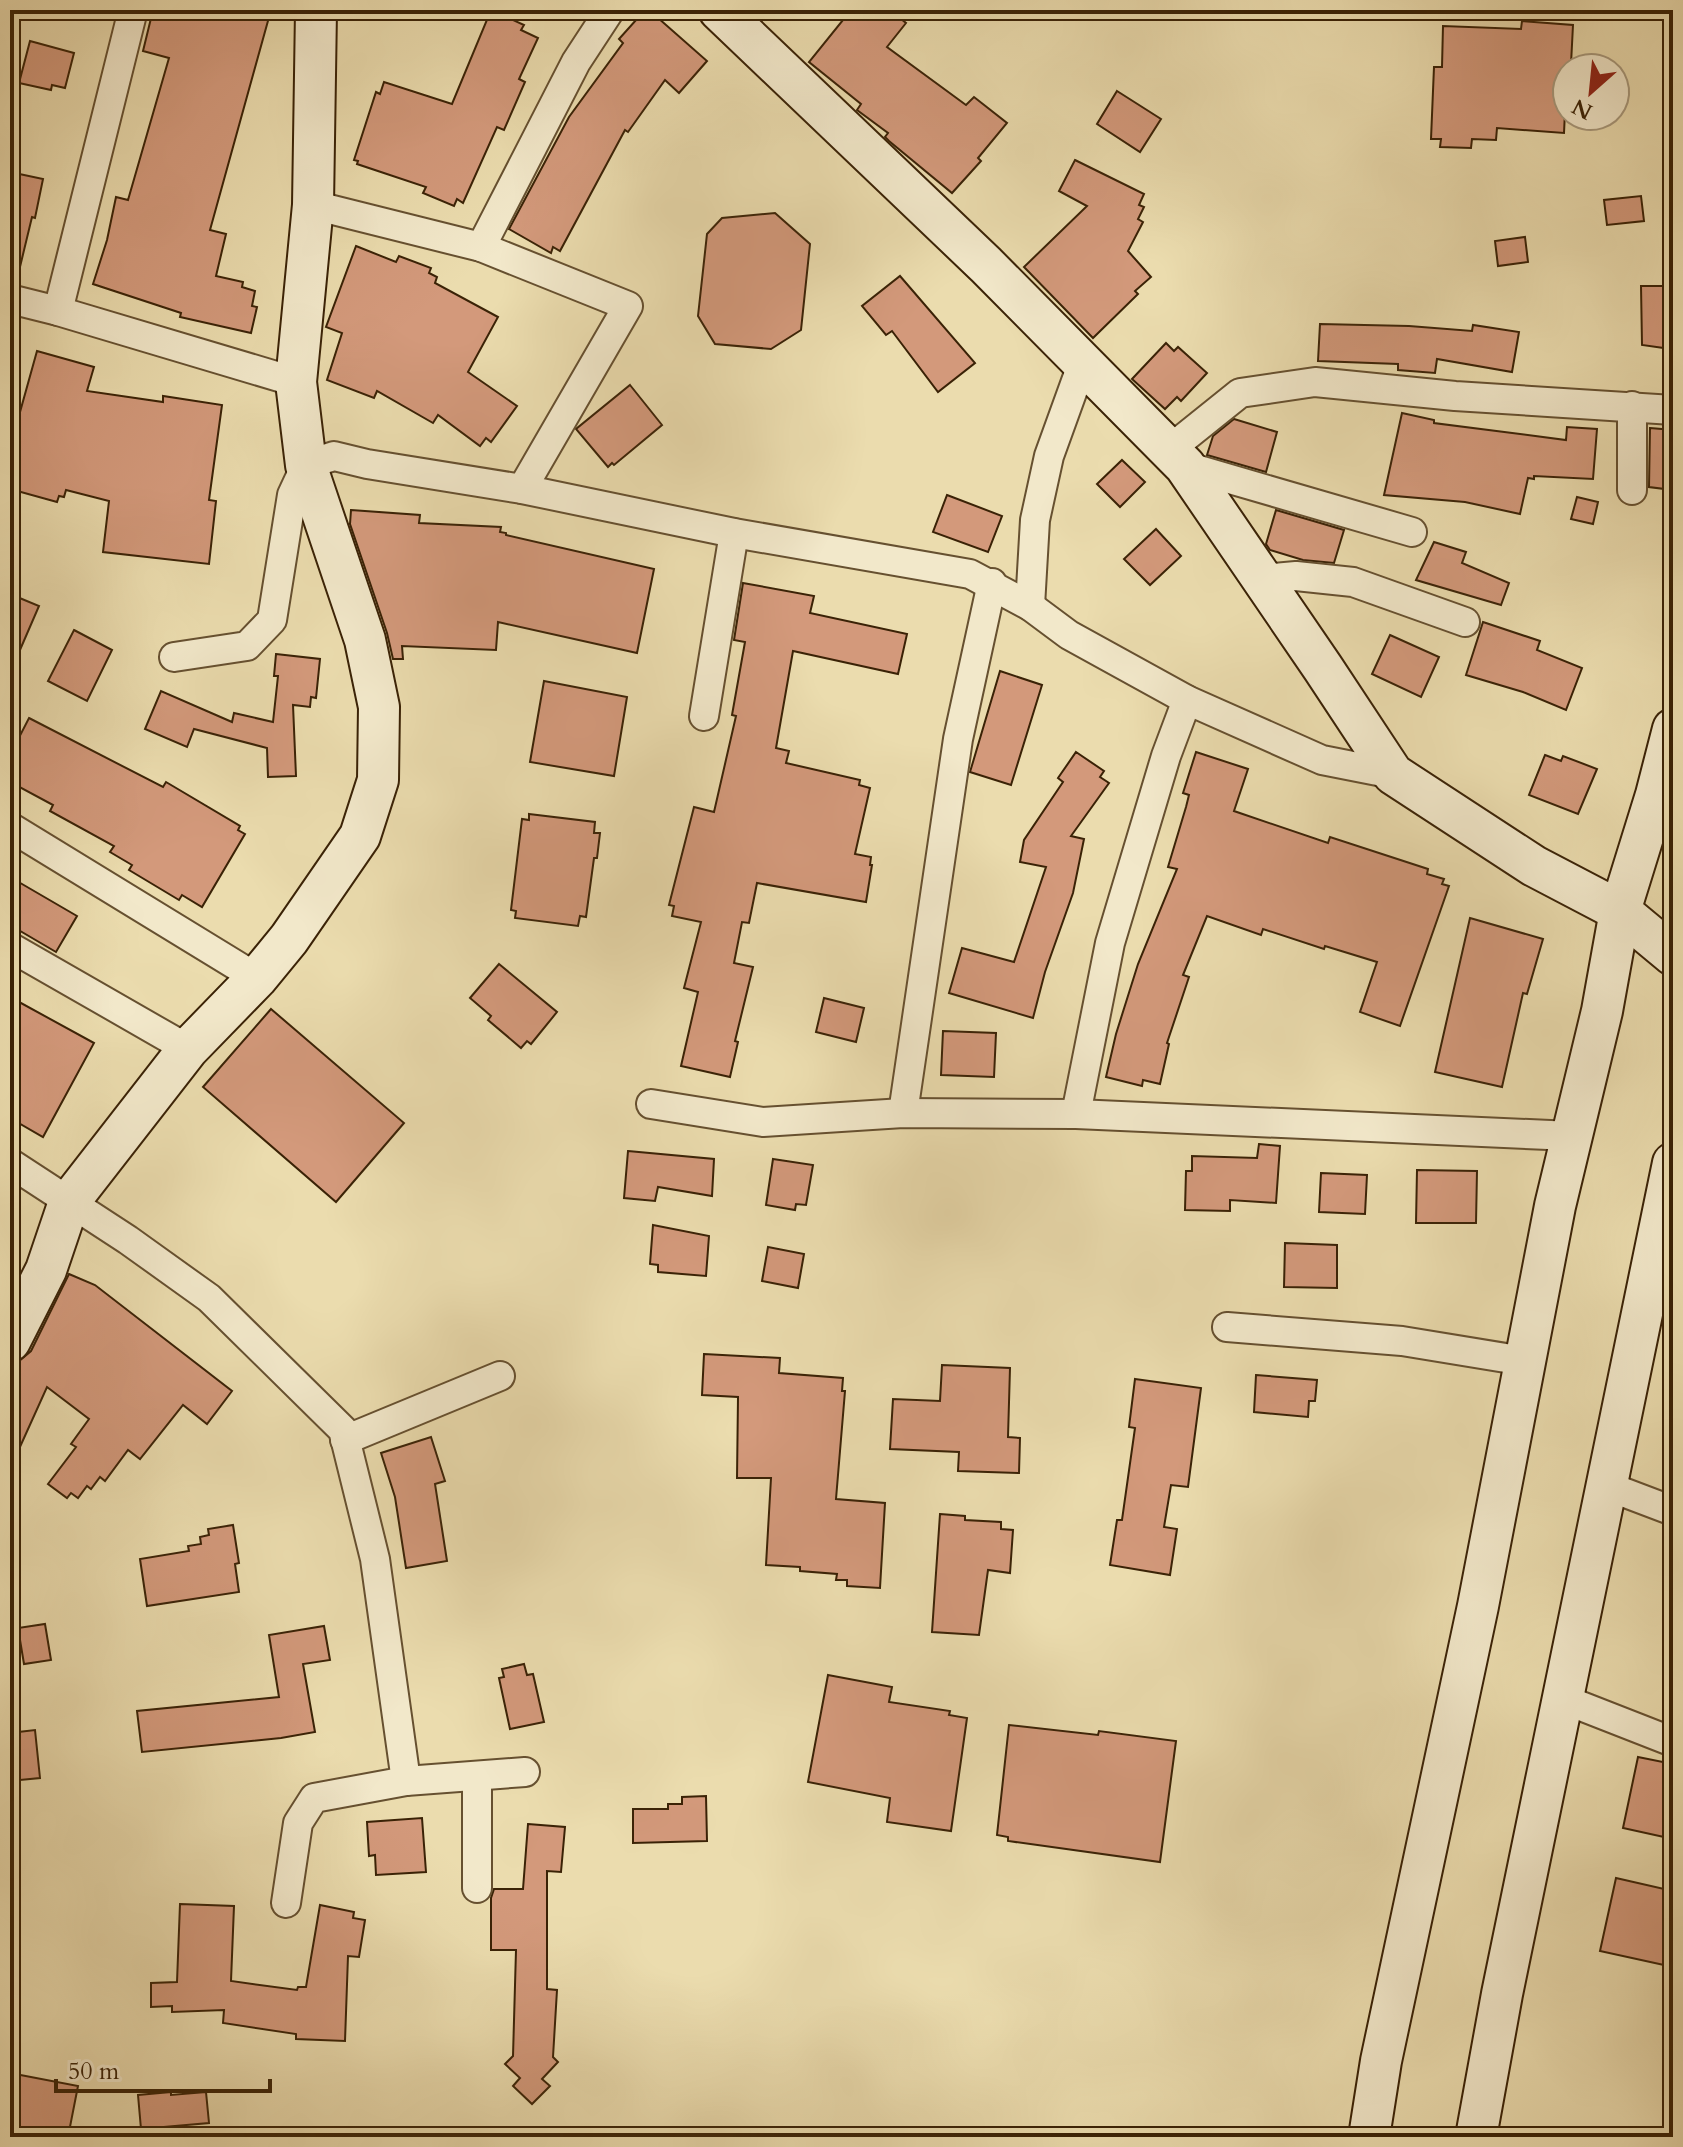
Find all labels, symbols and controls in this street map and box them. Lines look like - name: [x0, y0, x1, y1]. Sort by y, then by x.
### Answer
- north arrow: [1551, 52, 1631, 132]
- text: N: [1567, 91, 1598, 127]
- scale bar: [56, 2043, 270, 2093]
- text: 50 m: [68, 2055, 120, 2088]

